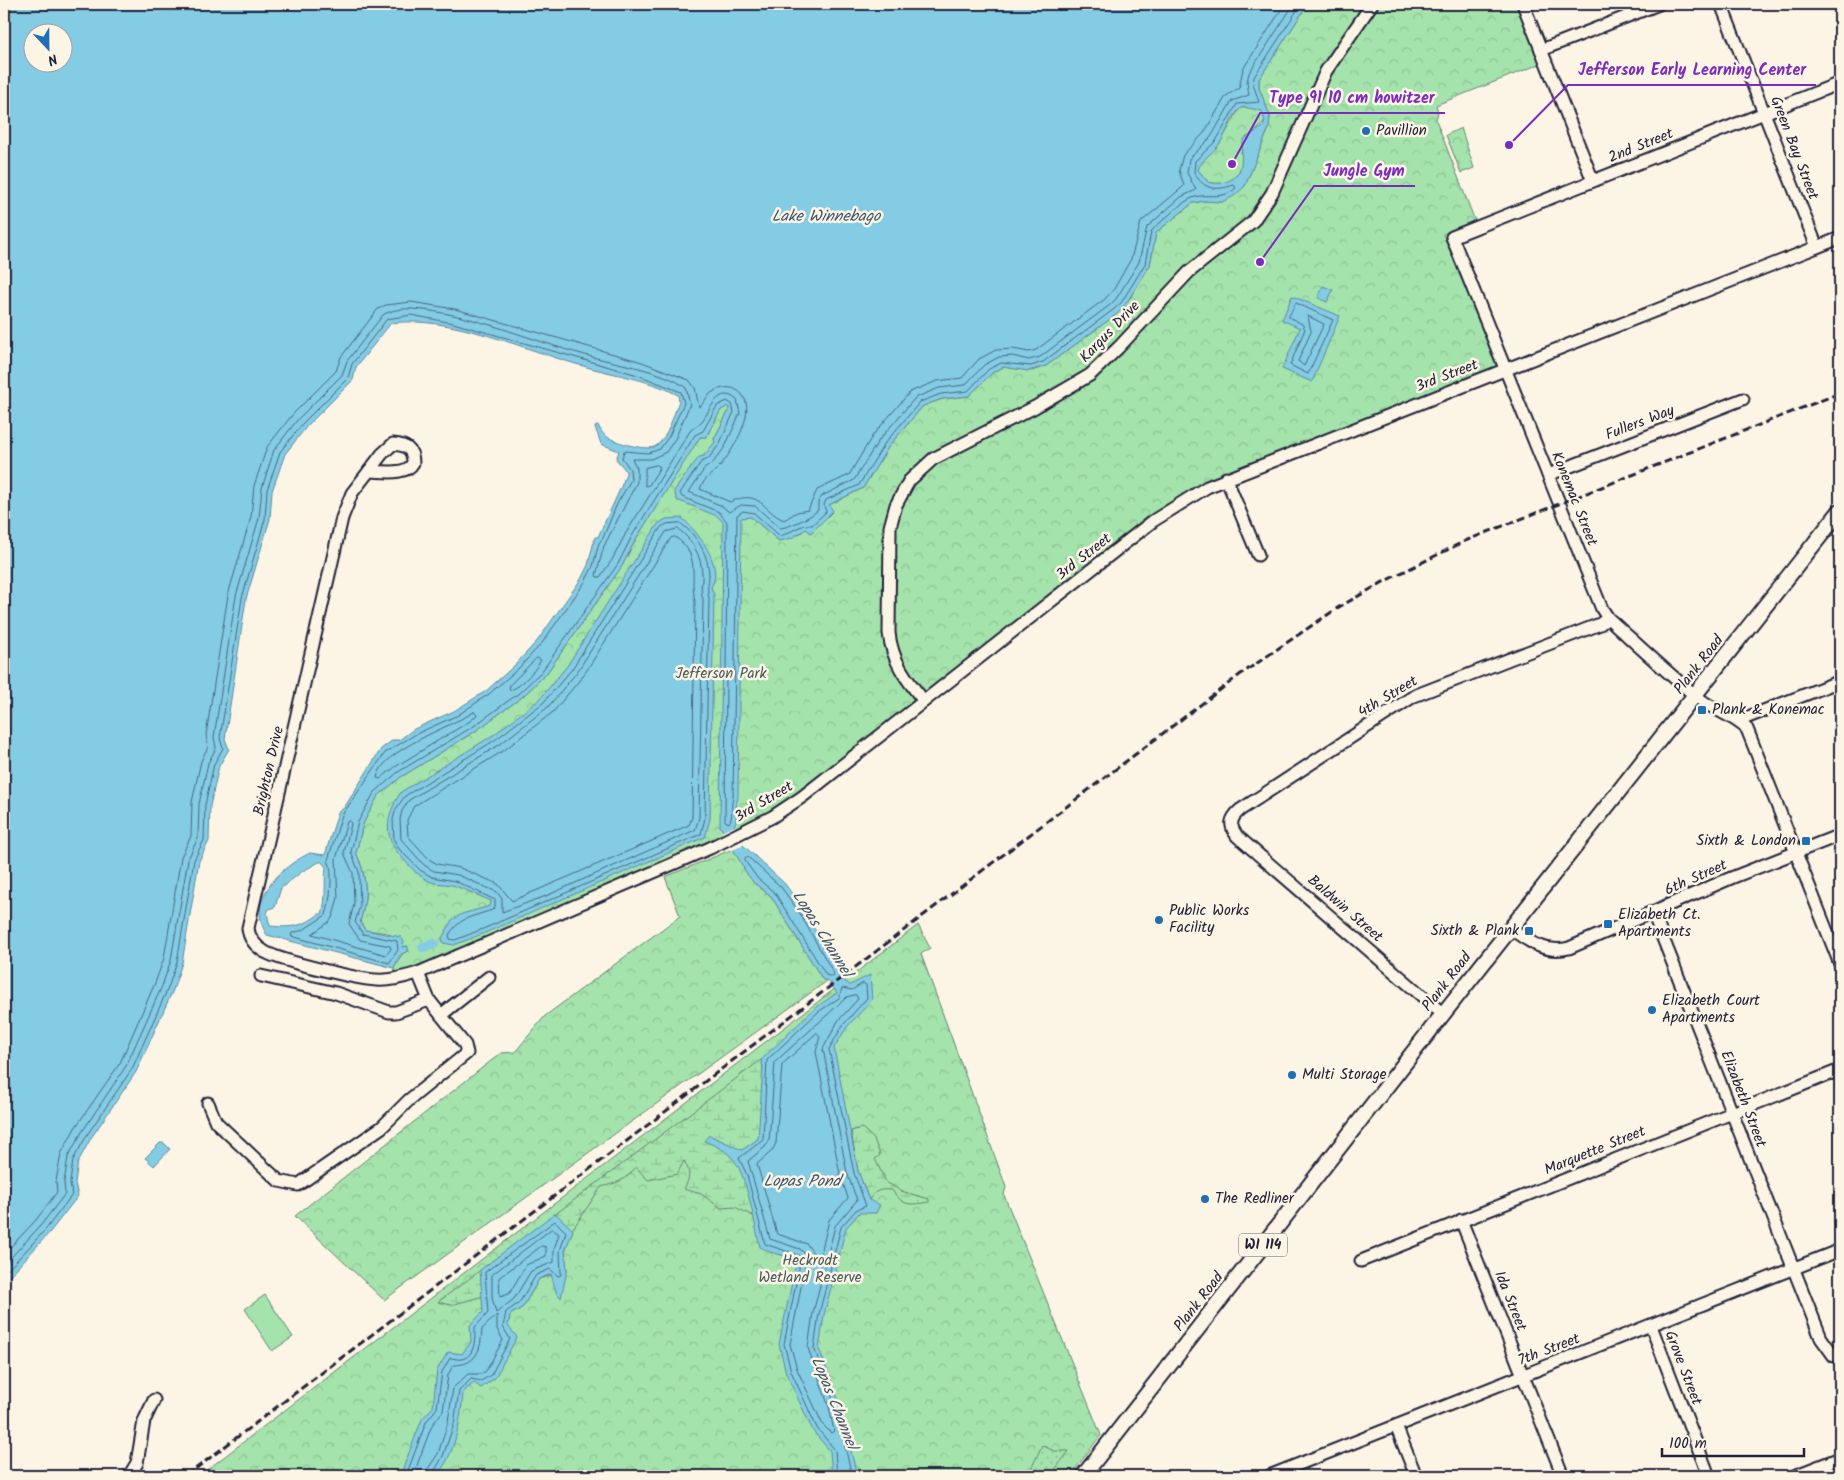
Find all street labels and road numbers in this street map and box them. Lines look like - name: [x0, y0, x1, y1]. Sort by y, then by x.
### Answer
- street label: Green Bay Street: [1763, 93, 1825, 204]
- street label: 2nd Street: [1605, 122, 1677, 170]
- street label: Kargus Drive: [1074, 295, 1146, 369]
- street label: 3rd Street: [1412, 353, 1482, 399]
- street label: Fullers Way: [1602, 398, 1679, 447]
- street label: Konemac Street: [1544, 448, 1604, 550]
- street label: 3rd Street: [1051, 527, 1117, 586]
- street label: Plank Road: [1668, 630, 1730, 700]
- street label: 4th Street: [1353, 670, 1423, 724]
- street label: Brighton Drive: [247, 724, 291, 818]
- street label: 3rd Street: [730, 775, 798, 829]
- street label: 6th Street: [1661, 853, 1731, 902]
- street label: Baldwin Street: [1302, 869, 1388, 949]
- street label: Plank Road: [1416, 947, 1478, 1017]
- street label: Elizabeth Street: [1713, 1047, 1773, 1151]
- street label: Marquette Street: [1541, 1120, 1649, 1182]
- road number: WI 114: [1239, 1234, 1287, 1256]
- street label: Plank Road: [1168, 1267, 1230, 1337]
- street label: Ida Street: [1487, 1267, 1533, 1335]
- street label: 7th Street: [1514, 1327, 1584, 1373]
- street label: Grove Street: [1658, 1327, 1708, 1409]

